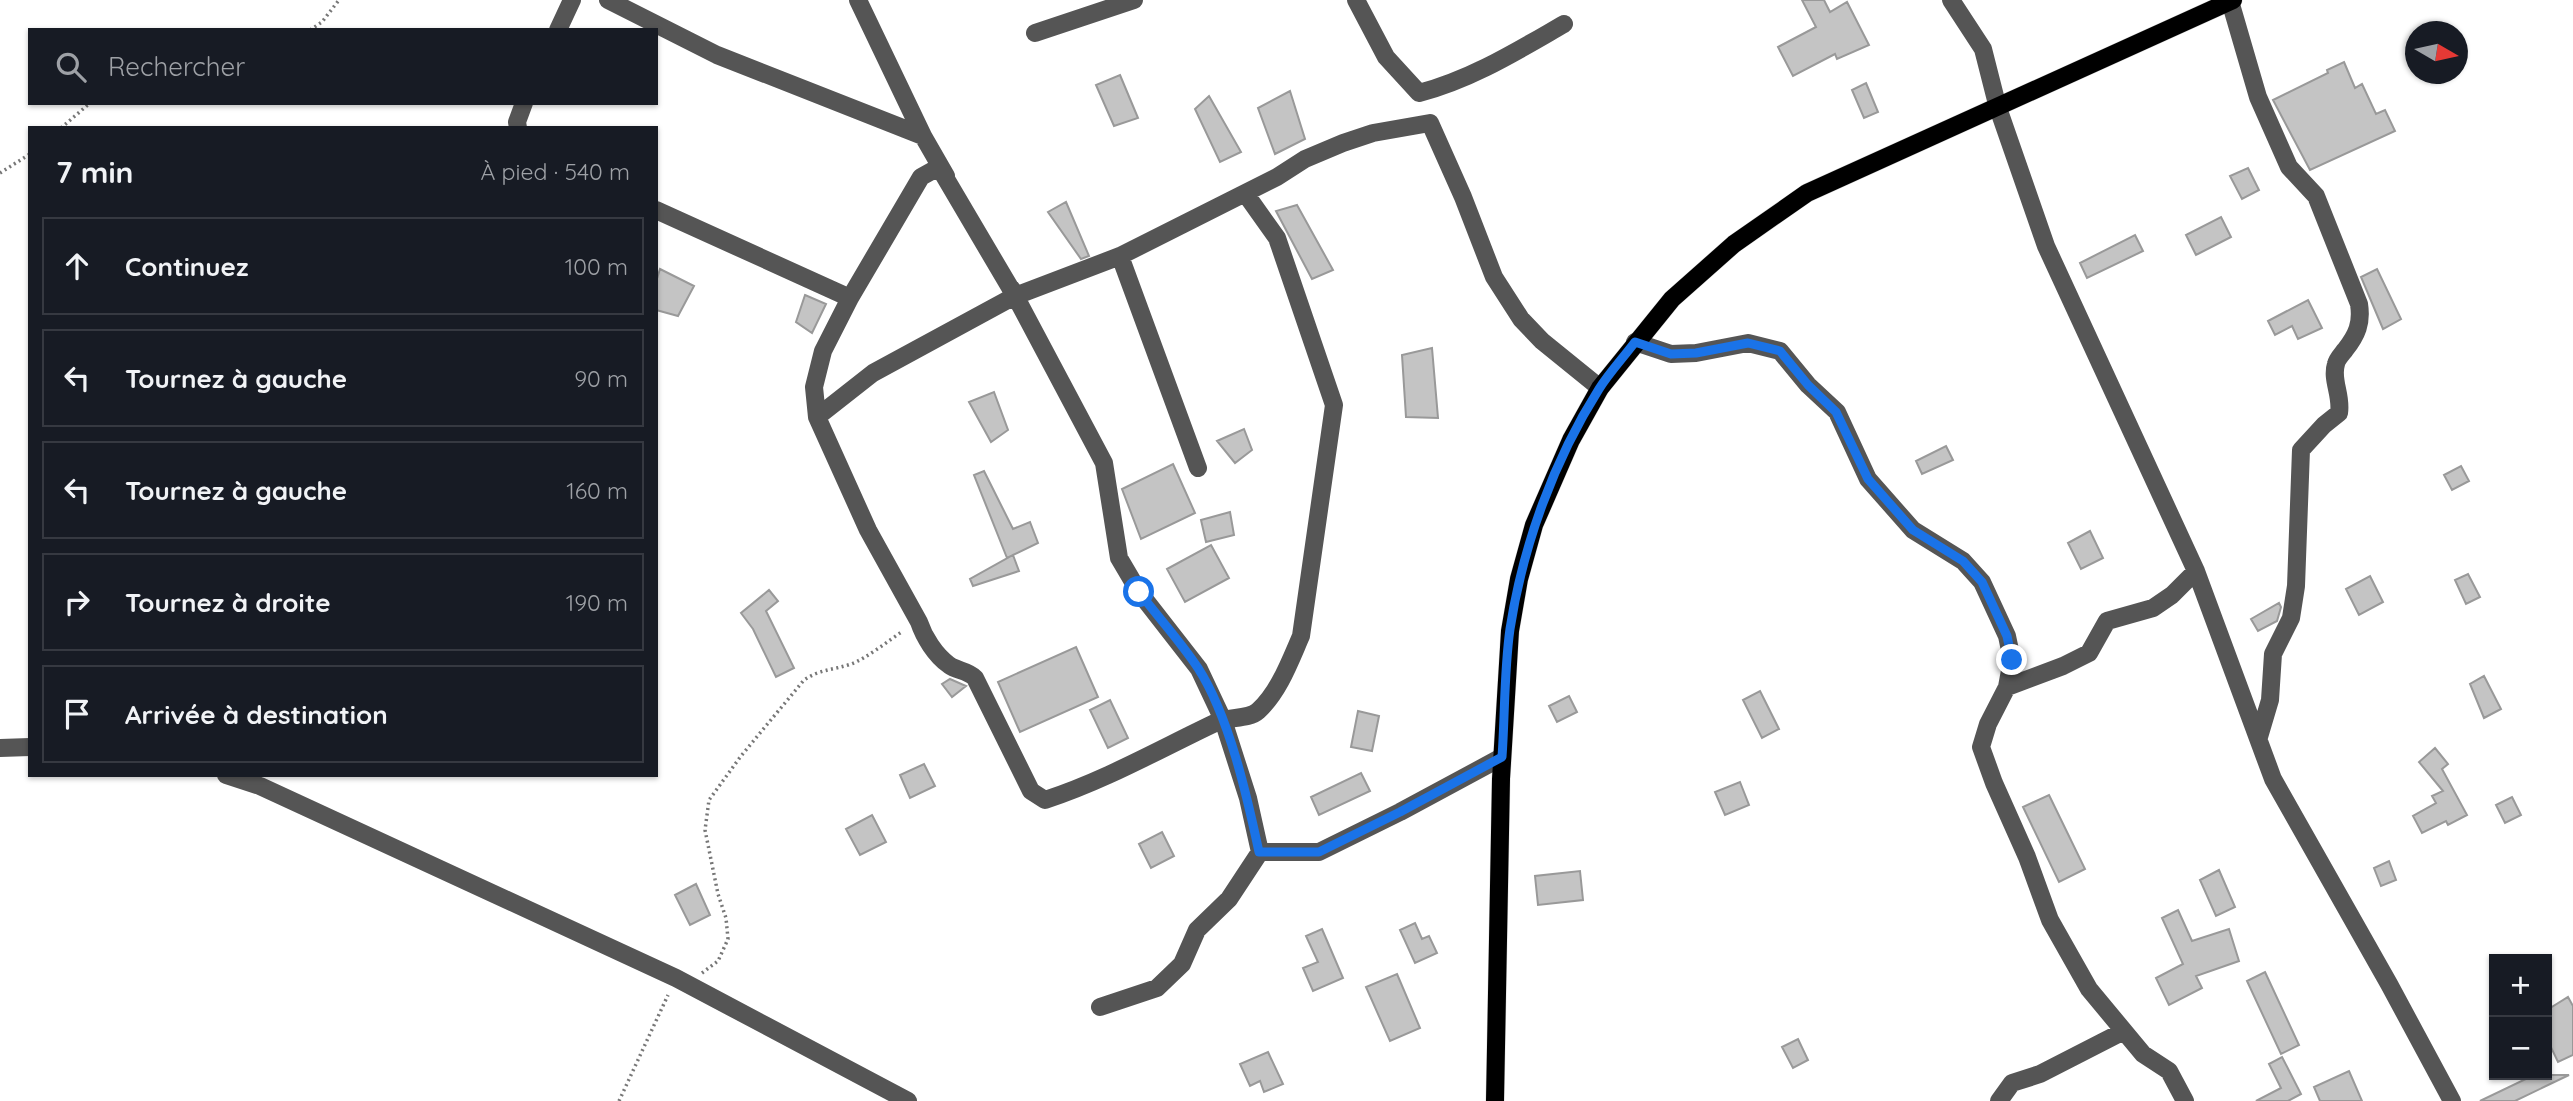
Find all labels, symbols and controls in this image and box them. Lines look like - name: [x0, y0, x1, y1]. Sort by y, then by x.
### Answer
- north arrow: [2405, 21, 2468, 84]
- search box: [28, 28, 658, 105]
- icon: search: [52, 48, 90, 86]
- text: Rechercher: [108, 50, 245, 83]
- text: 7 min: [56, 153, 134, 191]
- text: À pied · 540 m: [480, 157, 630, 186]
- icon: ahead: [58, 247, 96, 285]
- text: Continuez: [125, 250, 248, 283]
- text: 100 m: [565, 252, 628, 281]
- icon: left: [58, 359, 96, 397]
- text: Tournez à gauche: [125, 362, 347, 395]
- text: 90 m: [574, 364, 628, 393]
- icon: left: [58, 471, 96, 509]
- text: Tournez à gauche: [125, 474, 347, 507]
- text: 160 m: [566, 476, 628, 505]
- route start: [1123, 576, 1154, 607]
- icon: right: [58, 583, 96, 621]
- text: Tournez à droite: [125, 586, 330, 619]
- text: 190 m: [566, 588, 628, 617]
- route end: [1996, 644, 2027, 675]
- icon: arrive: [58, 695, 96, 733]
- text: Arrivée à destination: [125, 698, 388, 731]
- map controls: [2489, 954, 2552, 1080]
- button: +: [2489, 954, 2552, 1017]
- button: −: [2489, 1017, 2552, 1080]

